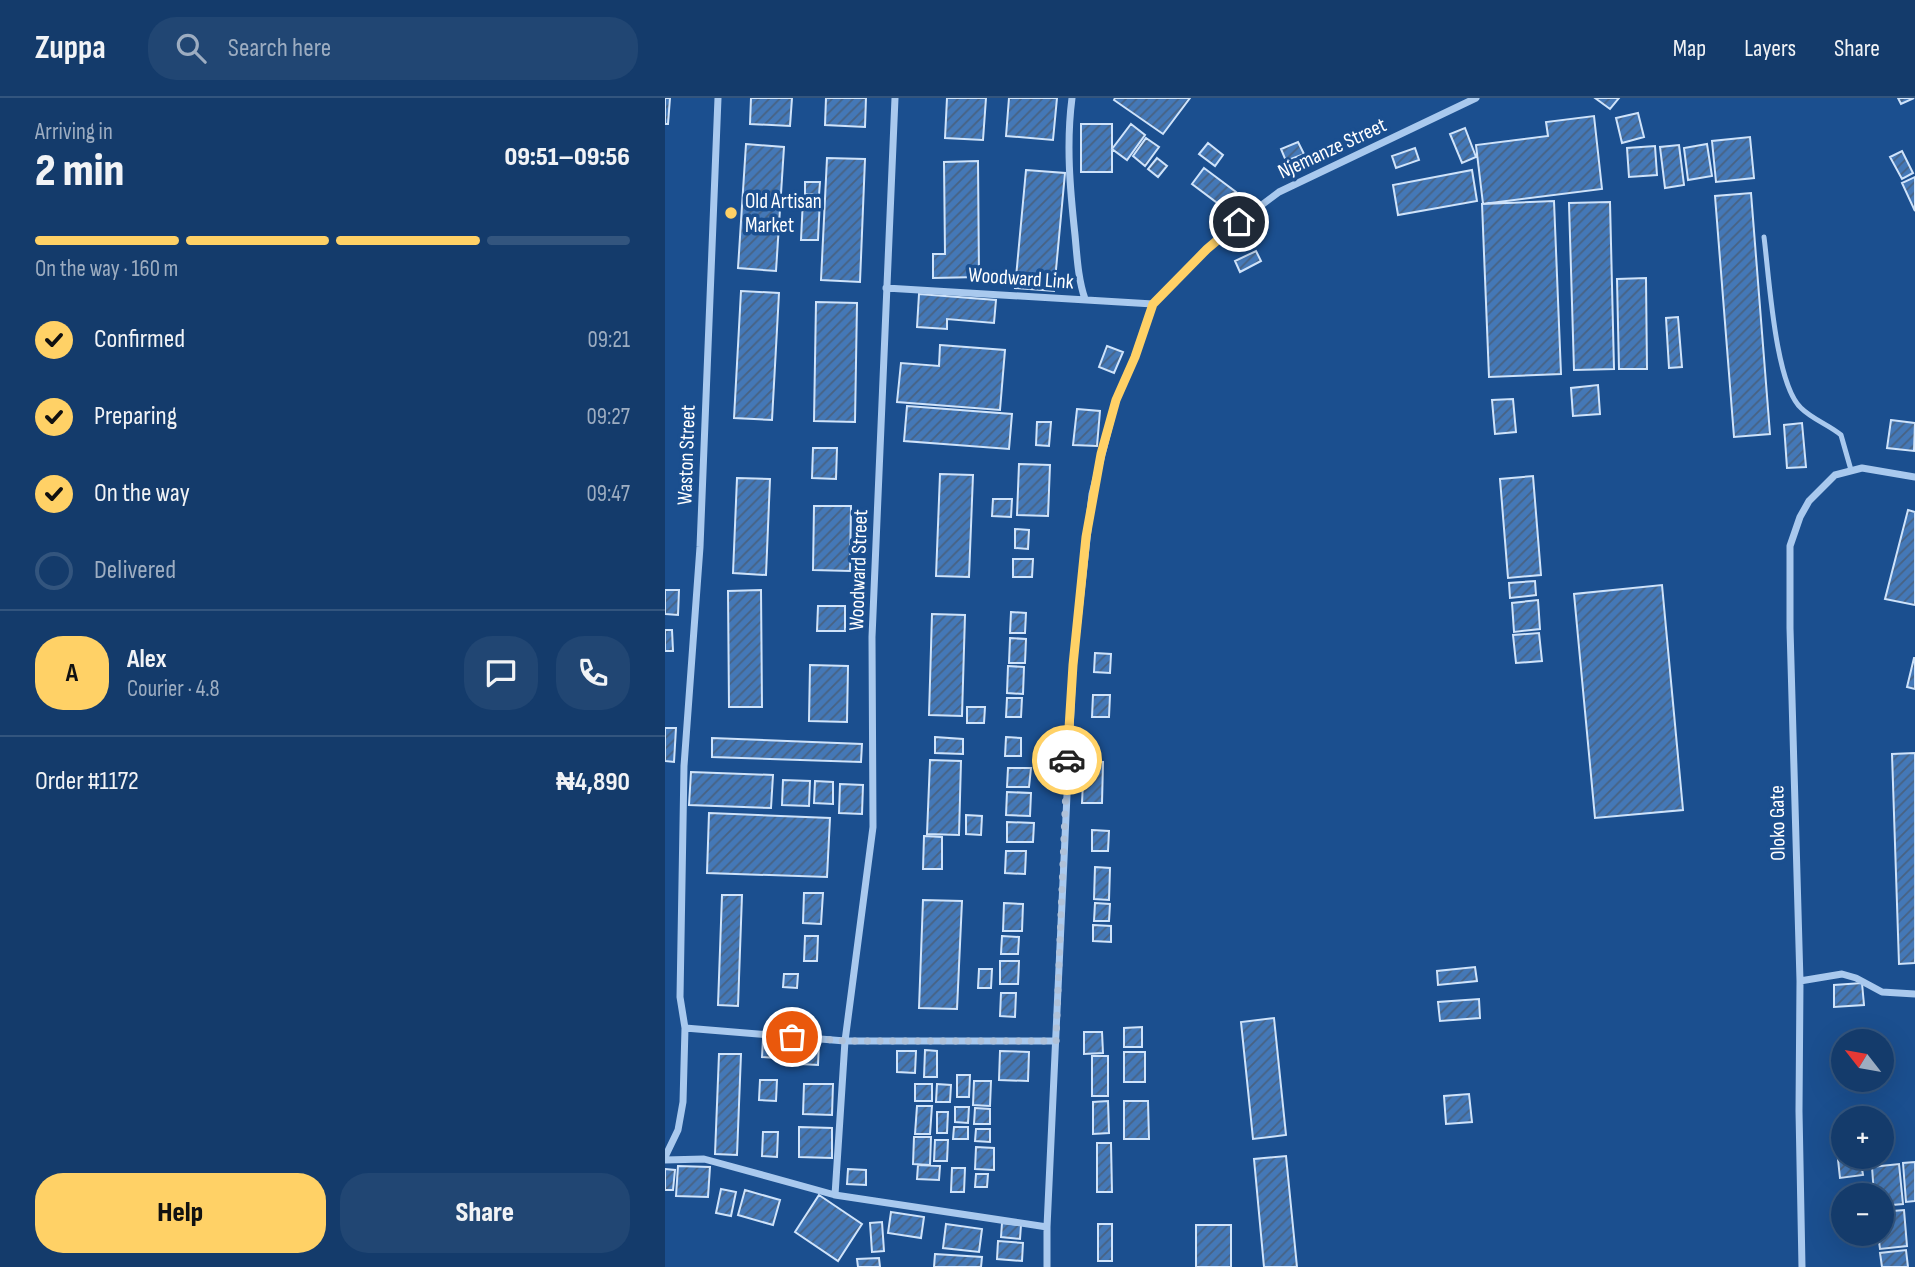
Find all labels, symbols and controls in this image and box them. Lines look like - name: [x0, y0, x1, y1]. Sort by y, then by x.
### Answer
- search box: [148, 17, 638, 80]
- text: Zuppa: [35, 28, 106, 68]
- icon: search: [172, 29, 210, 67]
- text: Search here: [228, 33, 331, 64]
- text: Map: [1673, 34, 1706, 63]
- text: Layers: [1744, 34, 1796, 63]
- text: Share: [1834, 34, 1880, 63]
- street label: Njemanze Street: [1274, 112, 1390, 184]
- text: Arriving in: [35, 118, 113, 146]
- text: 09:51–09:56: [504, 142, 630, 173]
- text: 2 min: [35, 144, 124, 199]
- place label: Old Artisan Market: [745, 189, 822, 238]
- pin: [1209, 192, 1269, 252]
- icon: home: [1220, 203, 1258, 241]
- marker: Old Artisan Market: [723, 205, 739, 221]
- text: On the way · 160 m: [35, 255, 178, 283]
- street label: Woodward Link: [967, 262, 1074, 295]
- icon: check: [35, 321, 73, 359]
- text: Confirmed: [94, 324, 185, 355]
- text: 09:21: [588, 326, 630, 354]
- icon: check: [35, 398, 73, 436]
- text: Preparing: [94, 401, 177, 432]
- text: 09:27: [587, 403, 630, 431]
- street label: Waston Street: [672, 404, 701, 506]
- icon: check: [35, 475, 73, 513]
- text: On the way: [94, 478, 190, 509]
- text: 09:47: [587, 480, 630, 508]
- street label: Woodward Street: [844, 509, 873, 631]
- text: Delivered: [94, 555, 176, 586]
- button: chat: [464, 636, 538, 710]
- button: phone: [556, 636, 630, 710]
- text: Alex: [127, 644, 167, 675]
- text: A: [66, 658, 78, 689]
- text: Courier · 4.8: [127, 675, 220, 703]
- courier: [1032, 725, 1102, 795]
- icon: car: [1048, 741, 1086, 779]
- text: Order #1172: [35, 766, 139, 797]
- text: ₦4,890: [556, 767, 630, 798]
- street label: Oloko Gate: [1764, 785, 1791, 861]
- pin: [762, 1007, 822, 1067]
- icon: bag: [773, 1018, 811, 1056]
- north arrow: [1831, 1029, 1893, 1092]
- map controls: [1831, 1029, 1894, 1246]
- button: +: [1831, 1106, 1894, 1169]
- button: Help: [35, 1173, 326, 1253]
- button: Share: [340, 1173, 630, 1253]
- button: −: [1831, 1183, 1894, 1246]

